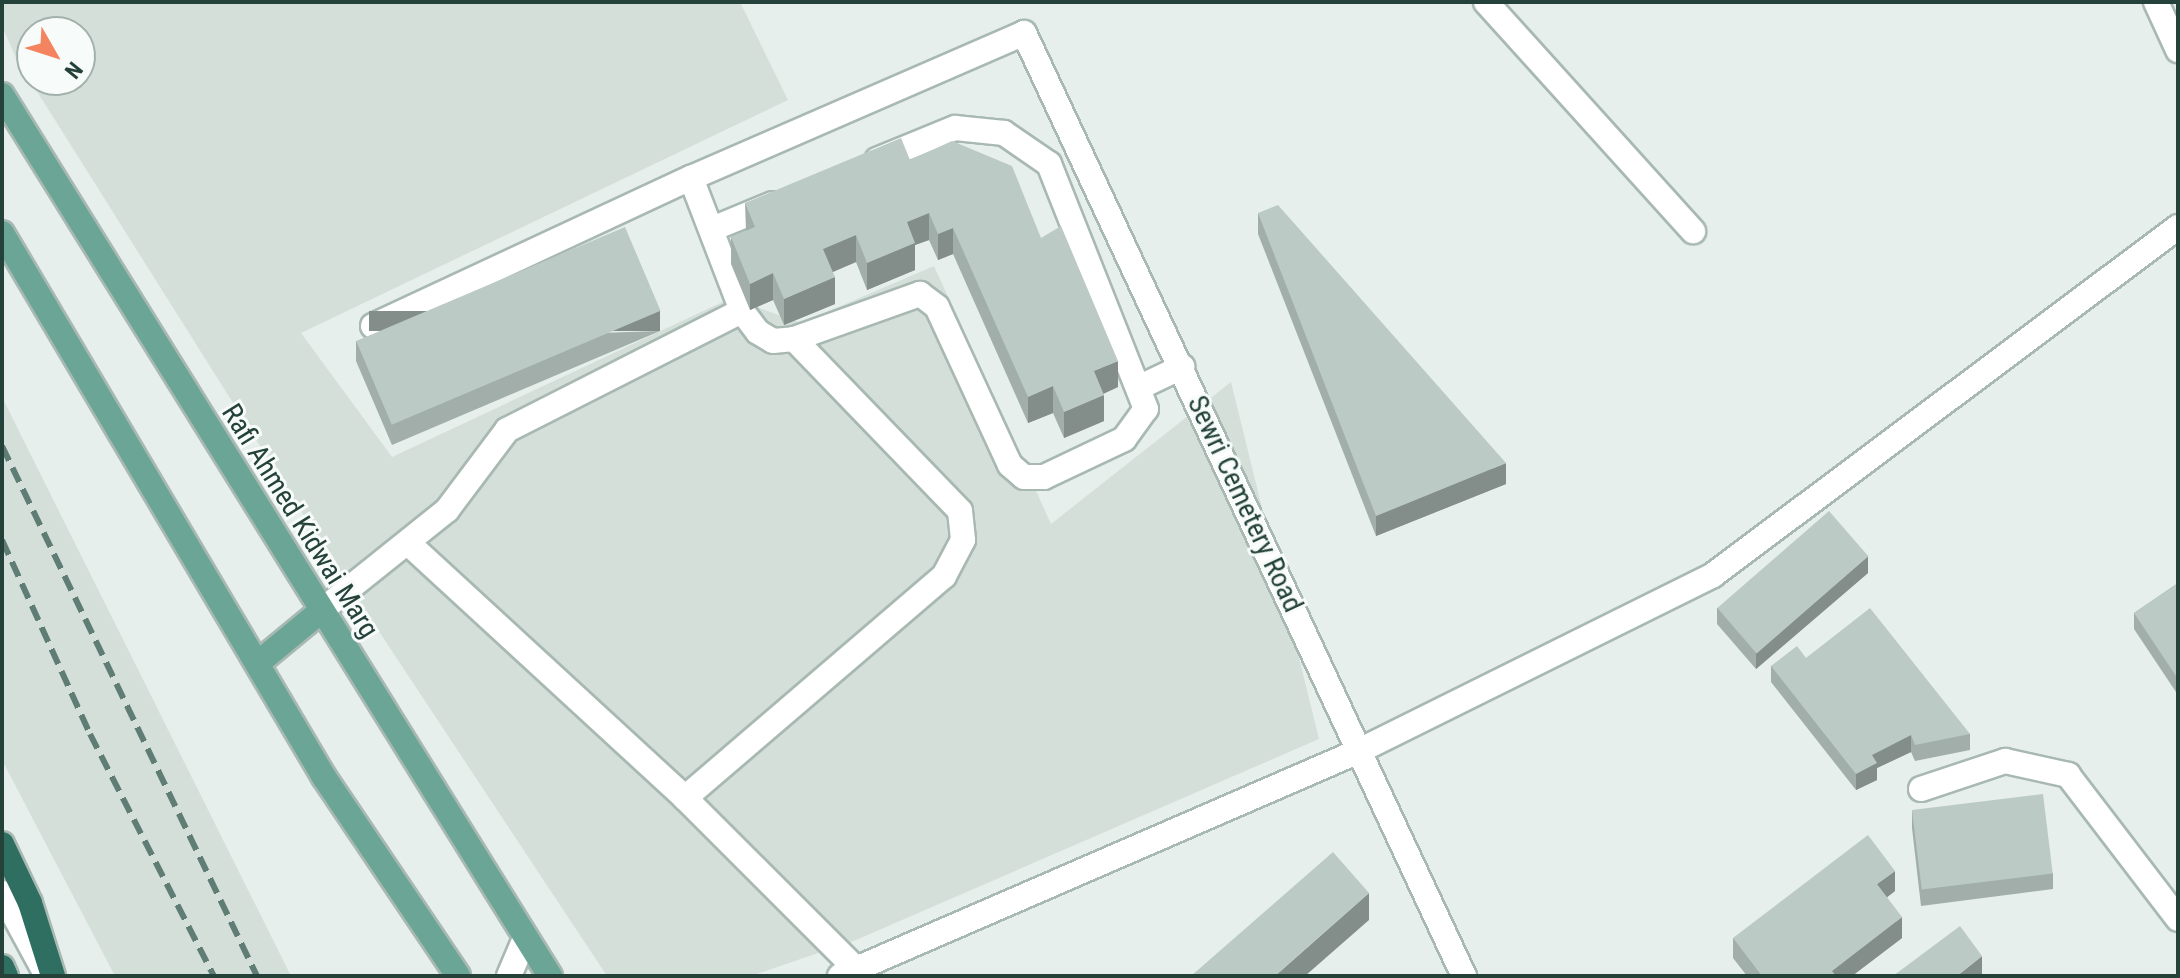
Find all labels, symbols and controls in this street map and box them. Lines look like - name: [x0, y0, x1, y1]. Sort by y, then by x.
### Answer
- north arrow: [16, 16, 96, 96]
- text: N: [60, 57, 87, 83]
- street label: Sewri Cemetery Road: [1180, 390, 1310, 618]
- street label: Rafi Ahmed Kidwai Marg: [214, 398, 386, 644]

